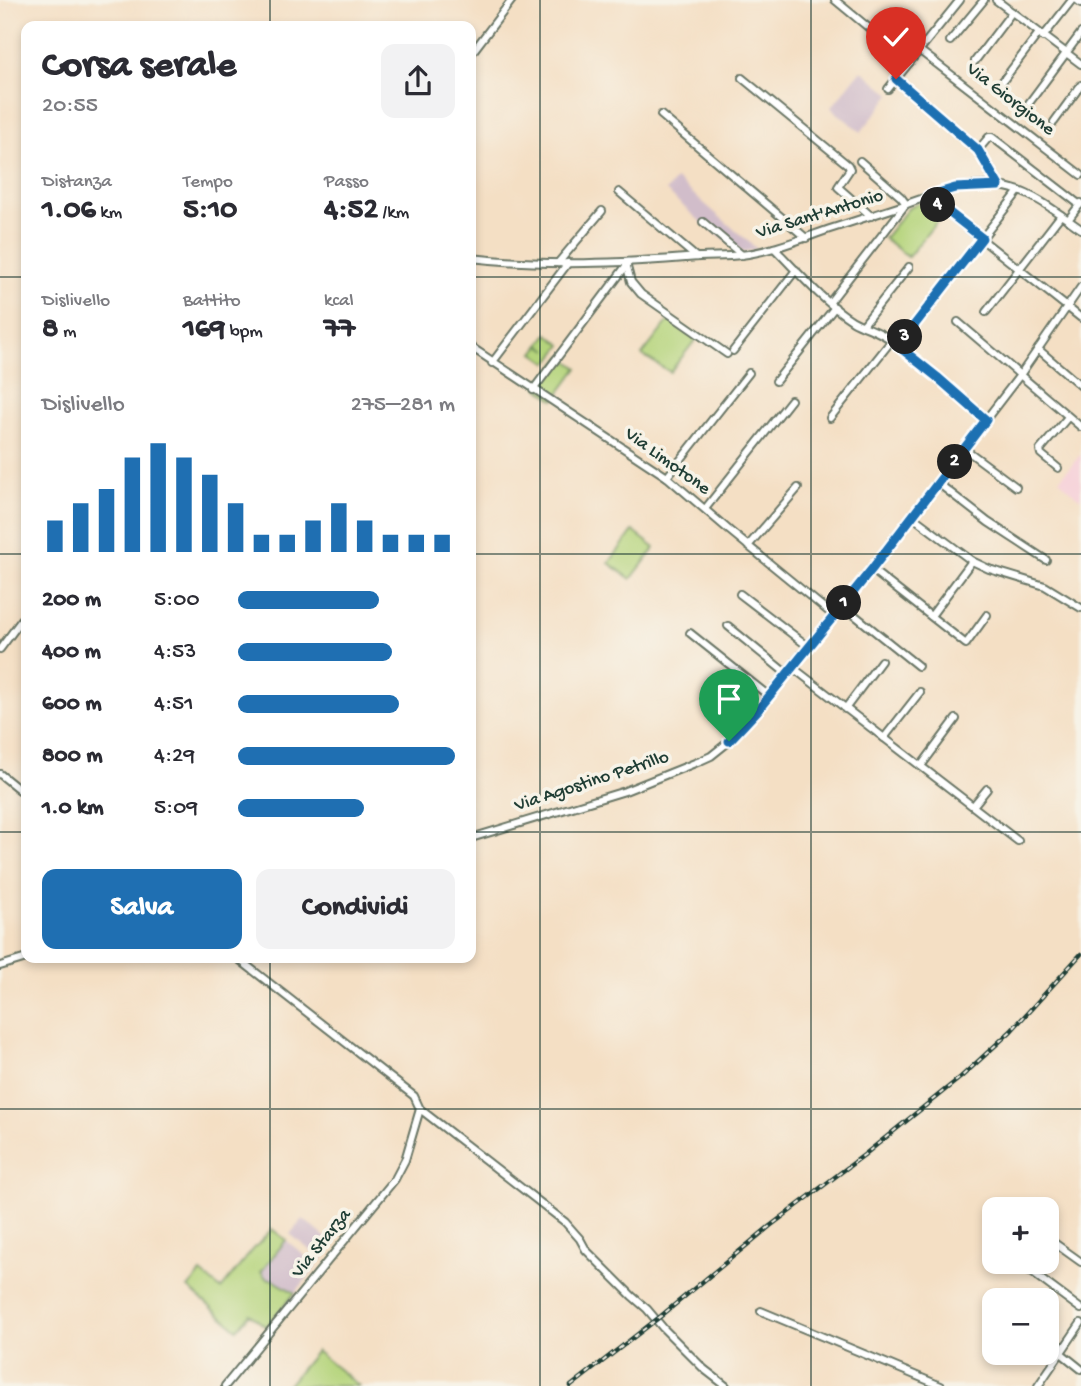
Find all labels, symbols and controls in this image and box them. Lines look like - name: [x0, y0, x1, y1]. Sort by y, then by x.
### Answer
- pin: [866, 7, 926, 79]
- icon: check: [877, 18, 915, 56]
- button: share: [381, 44, 455, 118]
- text: Corsa serale: [42, 45, 236, 89]
- street label: Via Giorgione: [960, 58, 1059, 142]
- text: 20:55: [42, 93, 98, 120]
- text: Distanza: [42, 171, 112, 194]
- text: Tempo: [183, 171, 233, 194]
- text: Passo: [324, 171, 369, 194]
- street label: Via Sant'Antonio: [753, 185, 886, 246]
- pin: 4: [920, 188, 956, 222]
- text: 4: [933, 193, 942, 216]
- text: 1.06: [42, 194, 96, 229]
- text: 5:10: [183, 194, 237, 229]
- text: 4:52: [324, 194, 378, 229]
- text: km: [96, 202, 122, 225]
- text: /km: [378, 202, 409, 225]
- text: Dislivello: [42, 290, 110, 313]
- text: Battito: [183, 290, 241, 313]
- text: kcal: [324, 290, 354, 313]
- text: 8: [42, 313, 58, 348]
- text: 169: [183, 313, 225, 348]
- text: 77: [324, 313, 355, 348]
- pin: 3: [888, 320, 922, 354]
- text: m: [58, 321, 76, 344]
- text: bpm: [225, 321, 263, 344]
- text: 3: [900, 325, 909, 348]
- text: Dislivello: [42, 392, 125, 419]
- text: 275–281 m: [351, 392, 455, 419]
- street label: Via Limotone: [619, 423, 715, 501]
- pin: 2: [937, 444, 972, 480]
- text: 2: [950, 450, 959, 473]
- pin: 1: [826, 586, 862, 620]
- text: 200 m: [42, 587, 101, 614]
- text: 5:00: [154, 587, 199, 614]
- text: 1: [840, 591, 847, 614]
- text: 400 m: [42, 639, 101, 666]
- text: 4:53: [154, 639, 196, 666]
- pin: [699, 669, 759, 741]
- icon: arrive: [710, 680, 748, 718]
- text: 600 m: [42, 691, 102, 718]
- text: 4:51: [154, 691, 194, 718]
- text: 800 m: [42, 743, 103, 770]
- text: 4:29: [154, 743, 195, 770]
- street label: Via Agostino Petrillo: [511, 746, 672, 818]
- text: 1.0 km: [42, 795, 104, 822]
- text: 5:09: [154, 795, 198, 822]
- button: Salva: [42, 869, 242, 949]
- button: Condividi: [256, 869, 455, 949]
- map controls: [982, 1197, 1059, 1365]
- button: +: [982, 1197, 1059, 1274]
- street label: Via Starza: [286, 1204, 358, 1284]
- button: −: [982, 1288, 1059, 1365]

